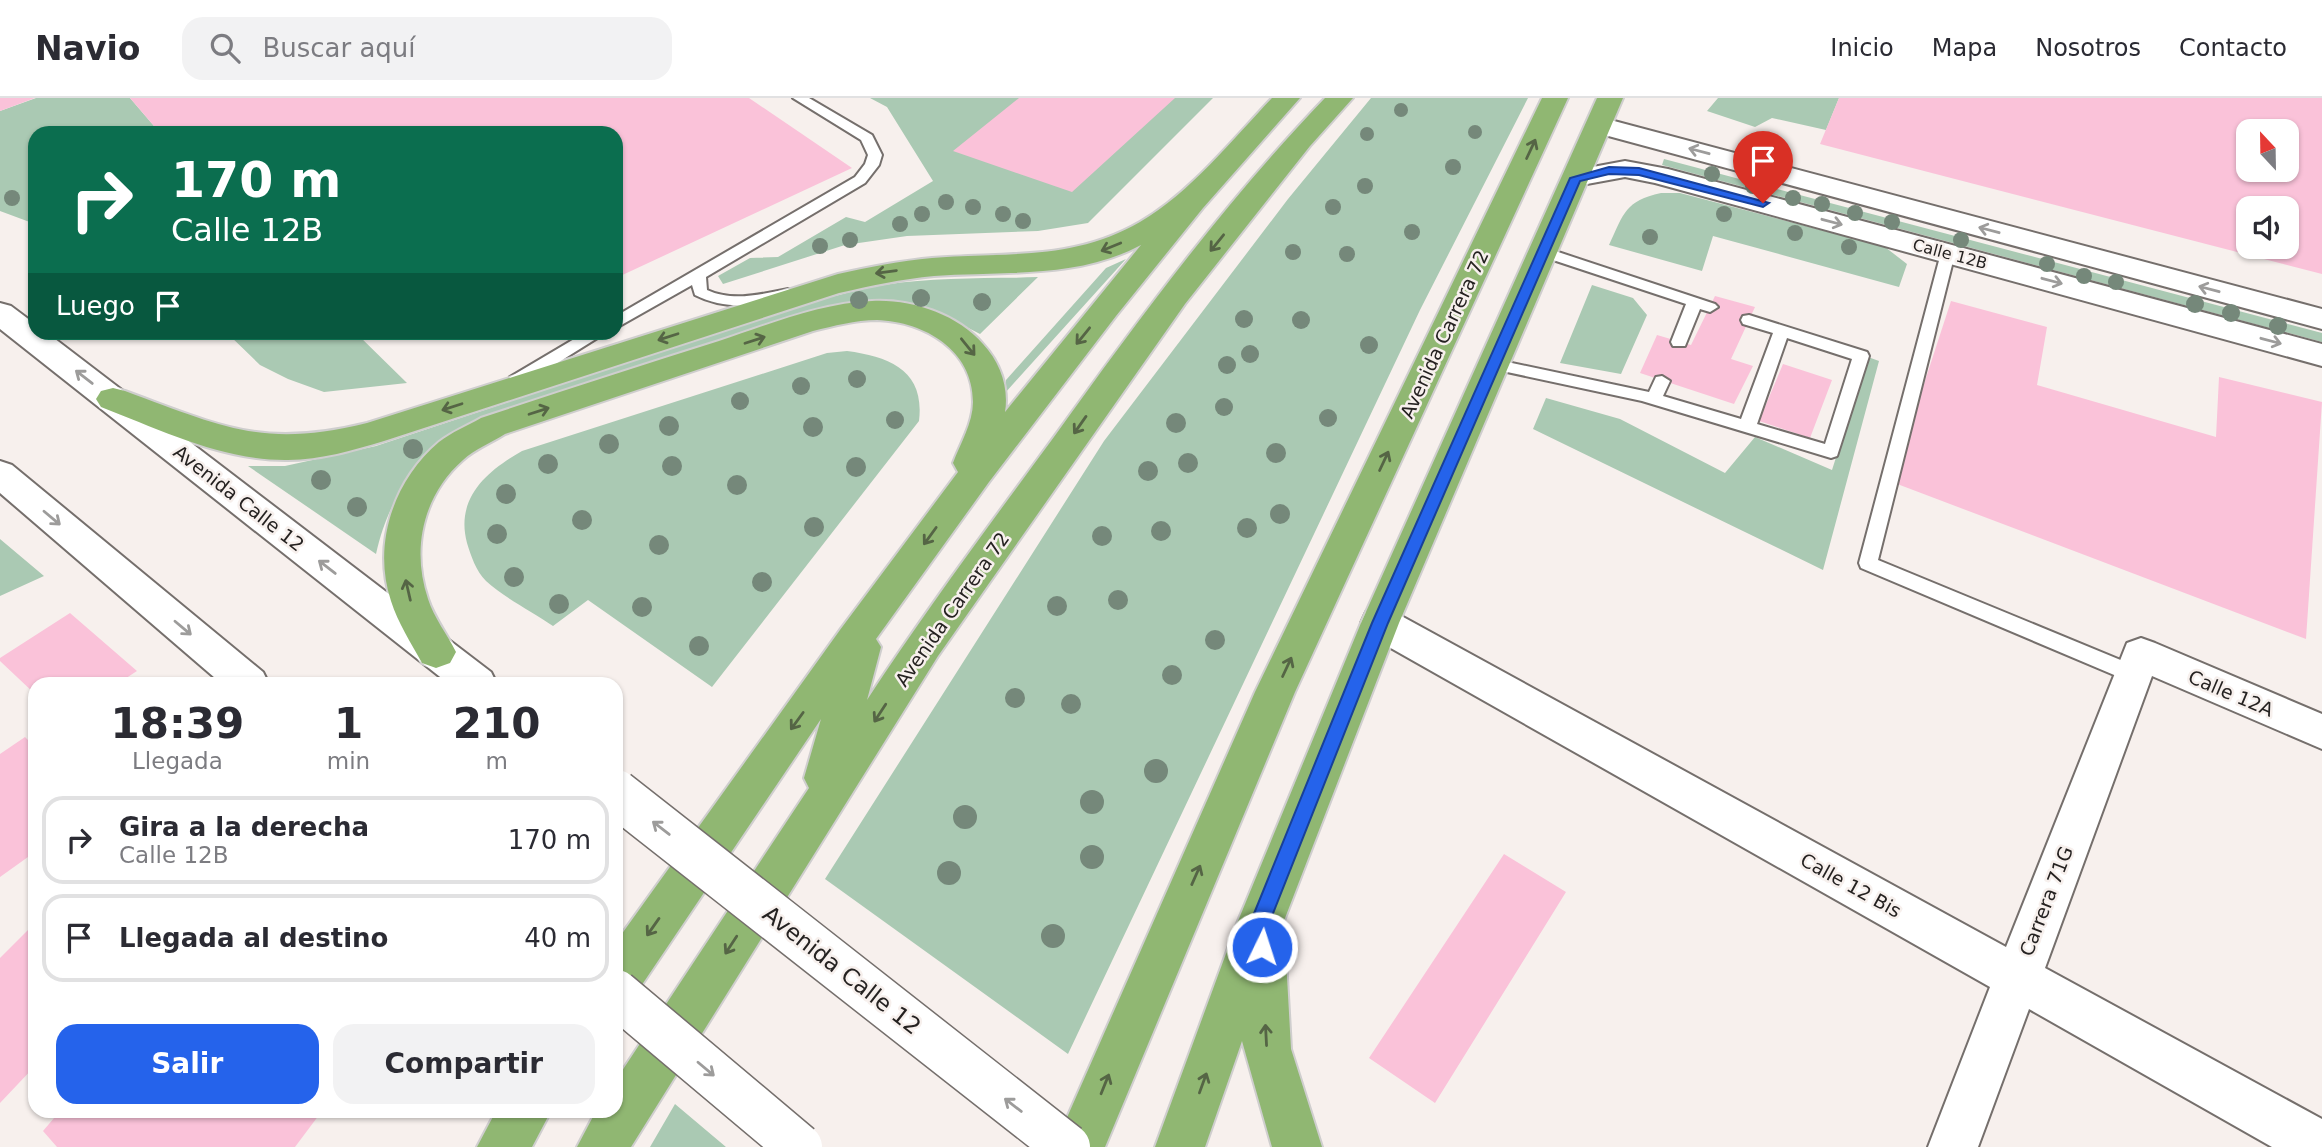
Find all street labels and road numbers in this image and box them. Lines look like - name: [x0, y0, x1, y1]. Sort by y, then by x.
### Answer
- street label: Calle 12B: [1911, 235, 1989, 273]
- street label: Avenida Carrera 72: [1395, 246, 1493, 422]
- street label: Avenida Calle 12: [169, 440, 309, 556]
- street label: Avenida Carrera 72: [890, 528, 1014, 690]
- street label: Calle 12A: [2185, 665, 2277, 721]
- street label: Carrera 71G: [2015, 843, 2077, 959]
- street label: Calle 12 Bis: [1797, 848, 1905, 922]
- street label: Avenida Calle 12: [758, 900, 926, 1040]

